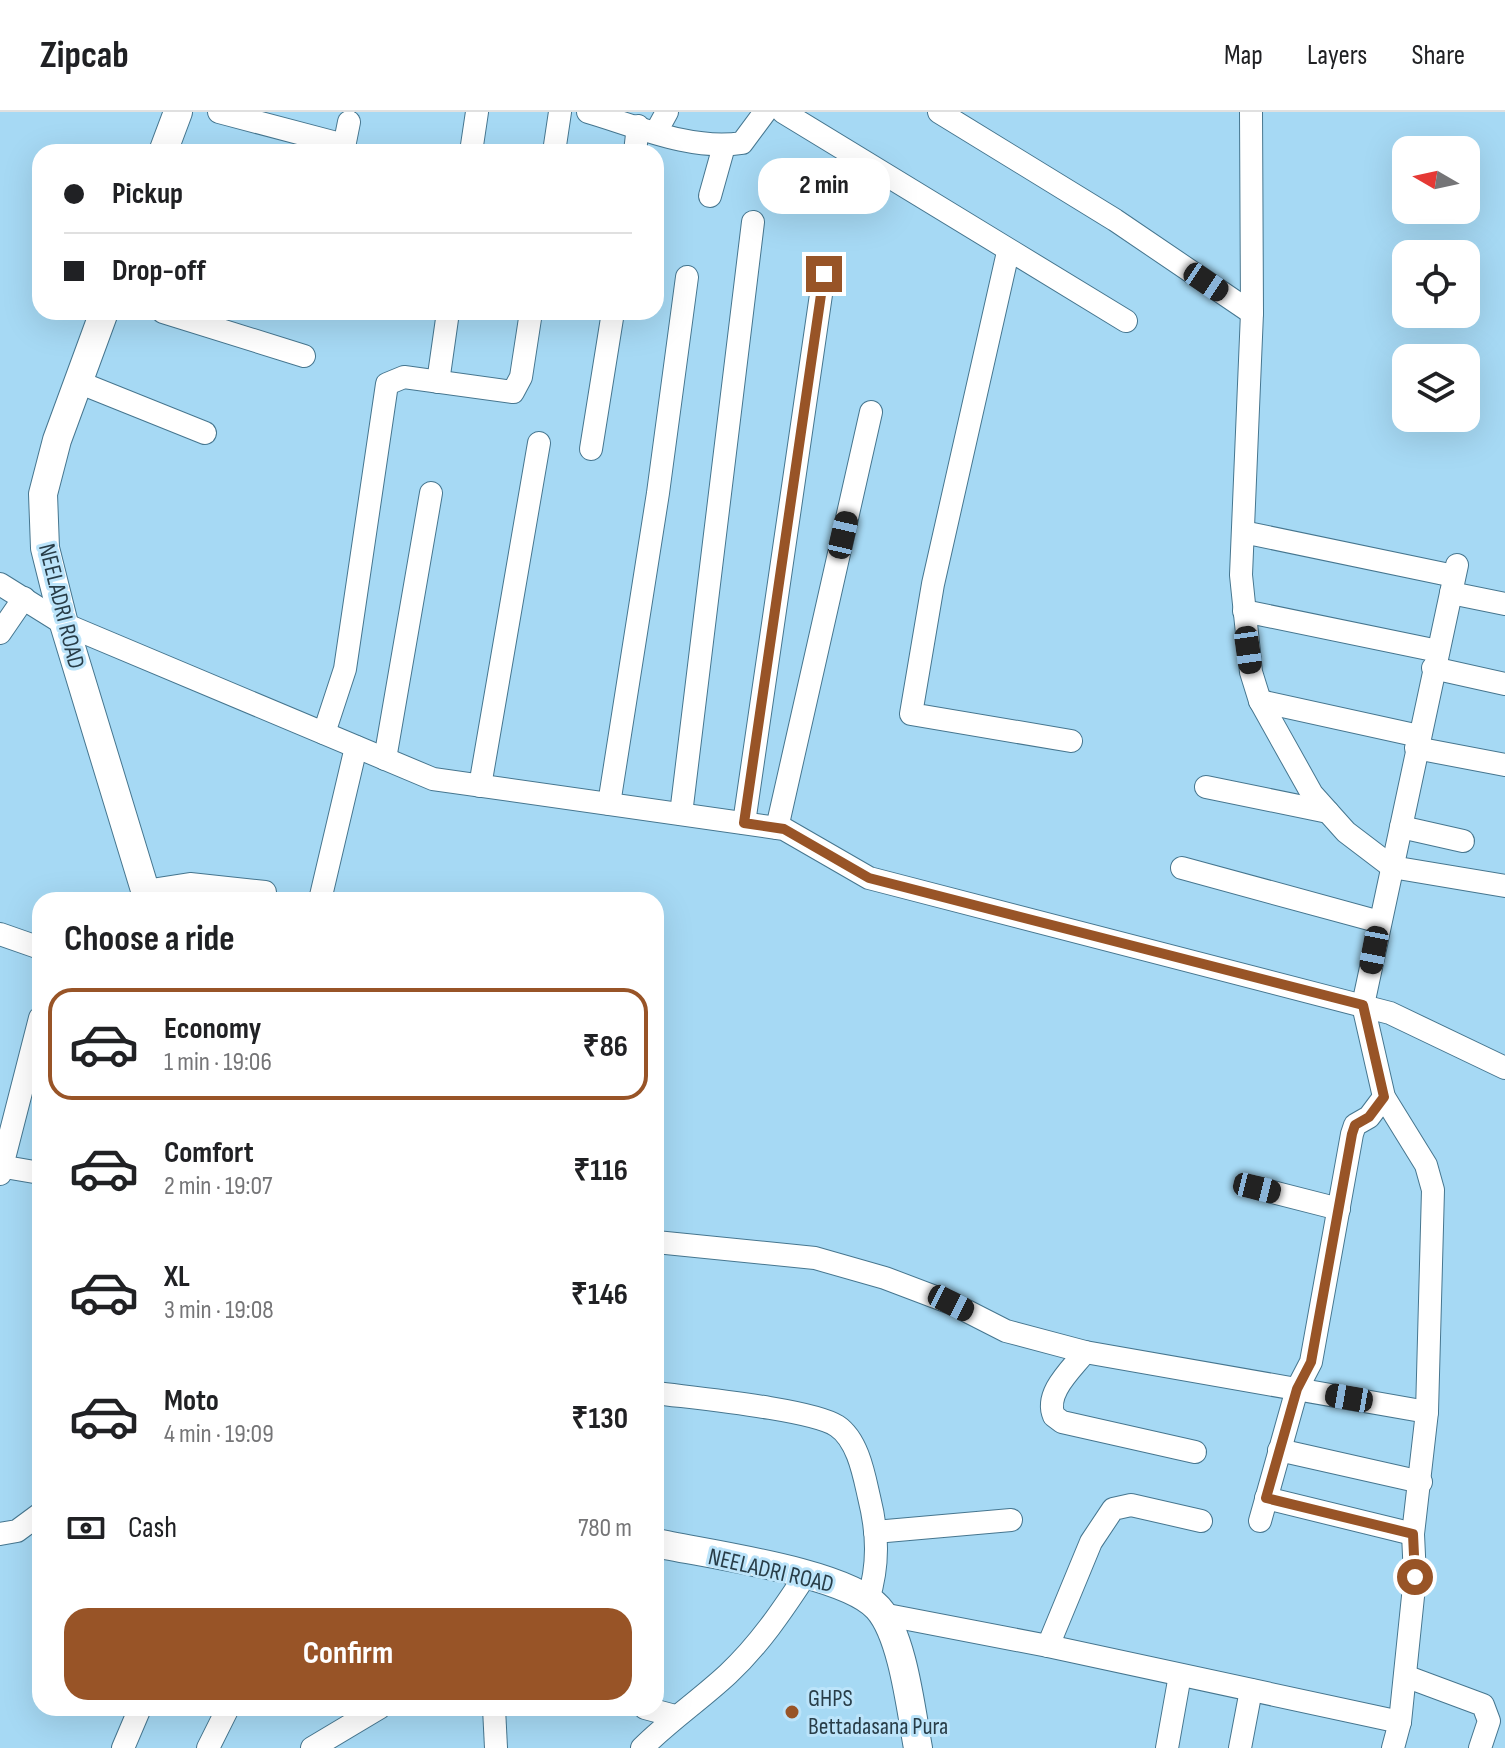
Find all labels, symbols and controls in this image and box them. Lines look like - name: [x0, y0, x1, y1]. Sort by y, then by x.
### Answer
- text: Zipcab: [40, 33, 129, 78]
- text: Map: [1224, 39, 1263, 72]
- text: Layers: [1307, 39, 1367, 72]
- text: Share: [1411, 39, 1465, 72]
- north arrow: [1392, 136, 1480, 224]
- map controls: [1392, 136, 1480, 432]
- callout: 2 min: [758, 158, 890, 214]
- text: 2 min: [799, 170, 849, 201]
- text: Pickup: [112, 176, 183, 212]
- button: locate: [1392, 240, 1480, 328]
- text: Drop-off: [112, 253, 206, 289]
- route end: [806, 256, 842, 292]
- car: [1179, 259, 1233, 305]
- button: layers: [1392, 344, 1480, 432]
- car: [826, 509, 860, 561]
- street label: NEELADRI ROAD: [32, 541, 91, 672]
- car: [1233, 625, 1263, 675]
- text: Choose a ride: [64, 918, 235, 961]
- car: [1358, 924, 1390, 976]
- icon: car: [68, 1008, 140, 1080]
- text: Economy: [164, 1011, 261, 1047]
- text: ₹86: [583, 1029, 628, 1065]
- text: 1 min · 19:06: [164, 1047, 272, 1078]
- icon: car: [68, 1132, 140, 1204]
- text: Comfort: [164, 1135, 254, 1171]
- text: ₹116: [573, 1153, 628, 1189]
- text: 2 min · 19:07: [164, 1171, 272, 1202]
- car: [1231, 1171, 1283, 1205]
- icon: car: [68, 1256, 140, 1328]
- text: XL: [164, 1259, 190, 1295]
- text: ₹146: [571, 1277, 628, 1313]
- car: [924, 1281, 978, 1325]
- text: 3 min · 19:08: [164, 1295, 274, 1326]
- icon: car: [68, 1380, 140, 1452]
- car: [1323, 1382, 1375, 1414]
- text: Moto: [164, 1383, 219, 1419]
- text: ₹130: [571, 1401, 628, 1437]
- text: 4 min · 19:09: [164, 1419, 274, 1450]
- icon: cash: [64, 1506, 108, 1550]
- text: Cash: [128, 1510, 177, 1546]
- text: 780 m: [578, 1513, 632, 1544]
- street label: NEELADRI ROAD: [705, 1542, 836, 1599]
- route start: [1397, 1559, 1433, 1595]
- button: Confirm: [64, 1608, 632, 1700]
- place label: GHPS Bettadasana Pura: [808, 1684, 948, 1741]
- marker: GHPS Bettadasana Pura: [783, 1703, 801, 1721]

